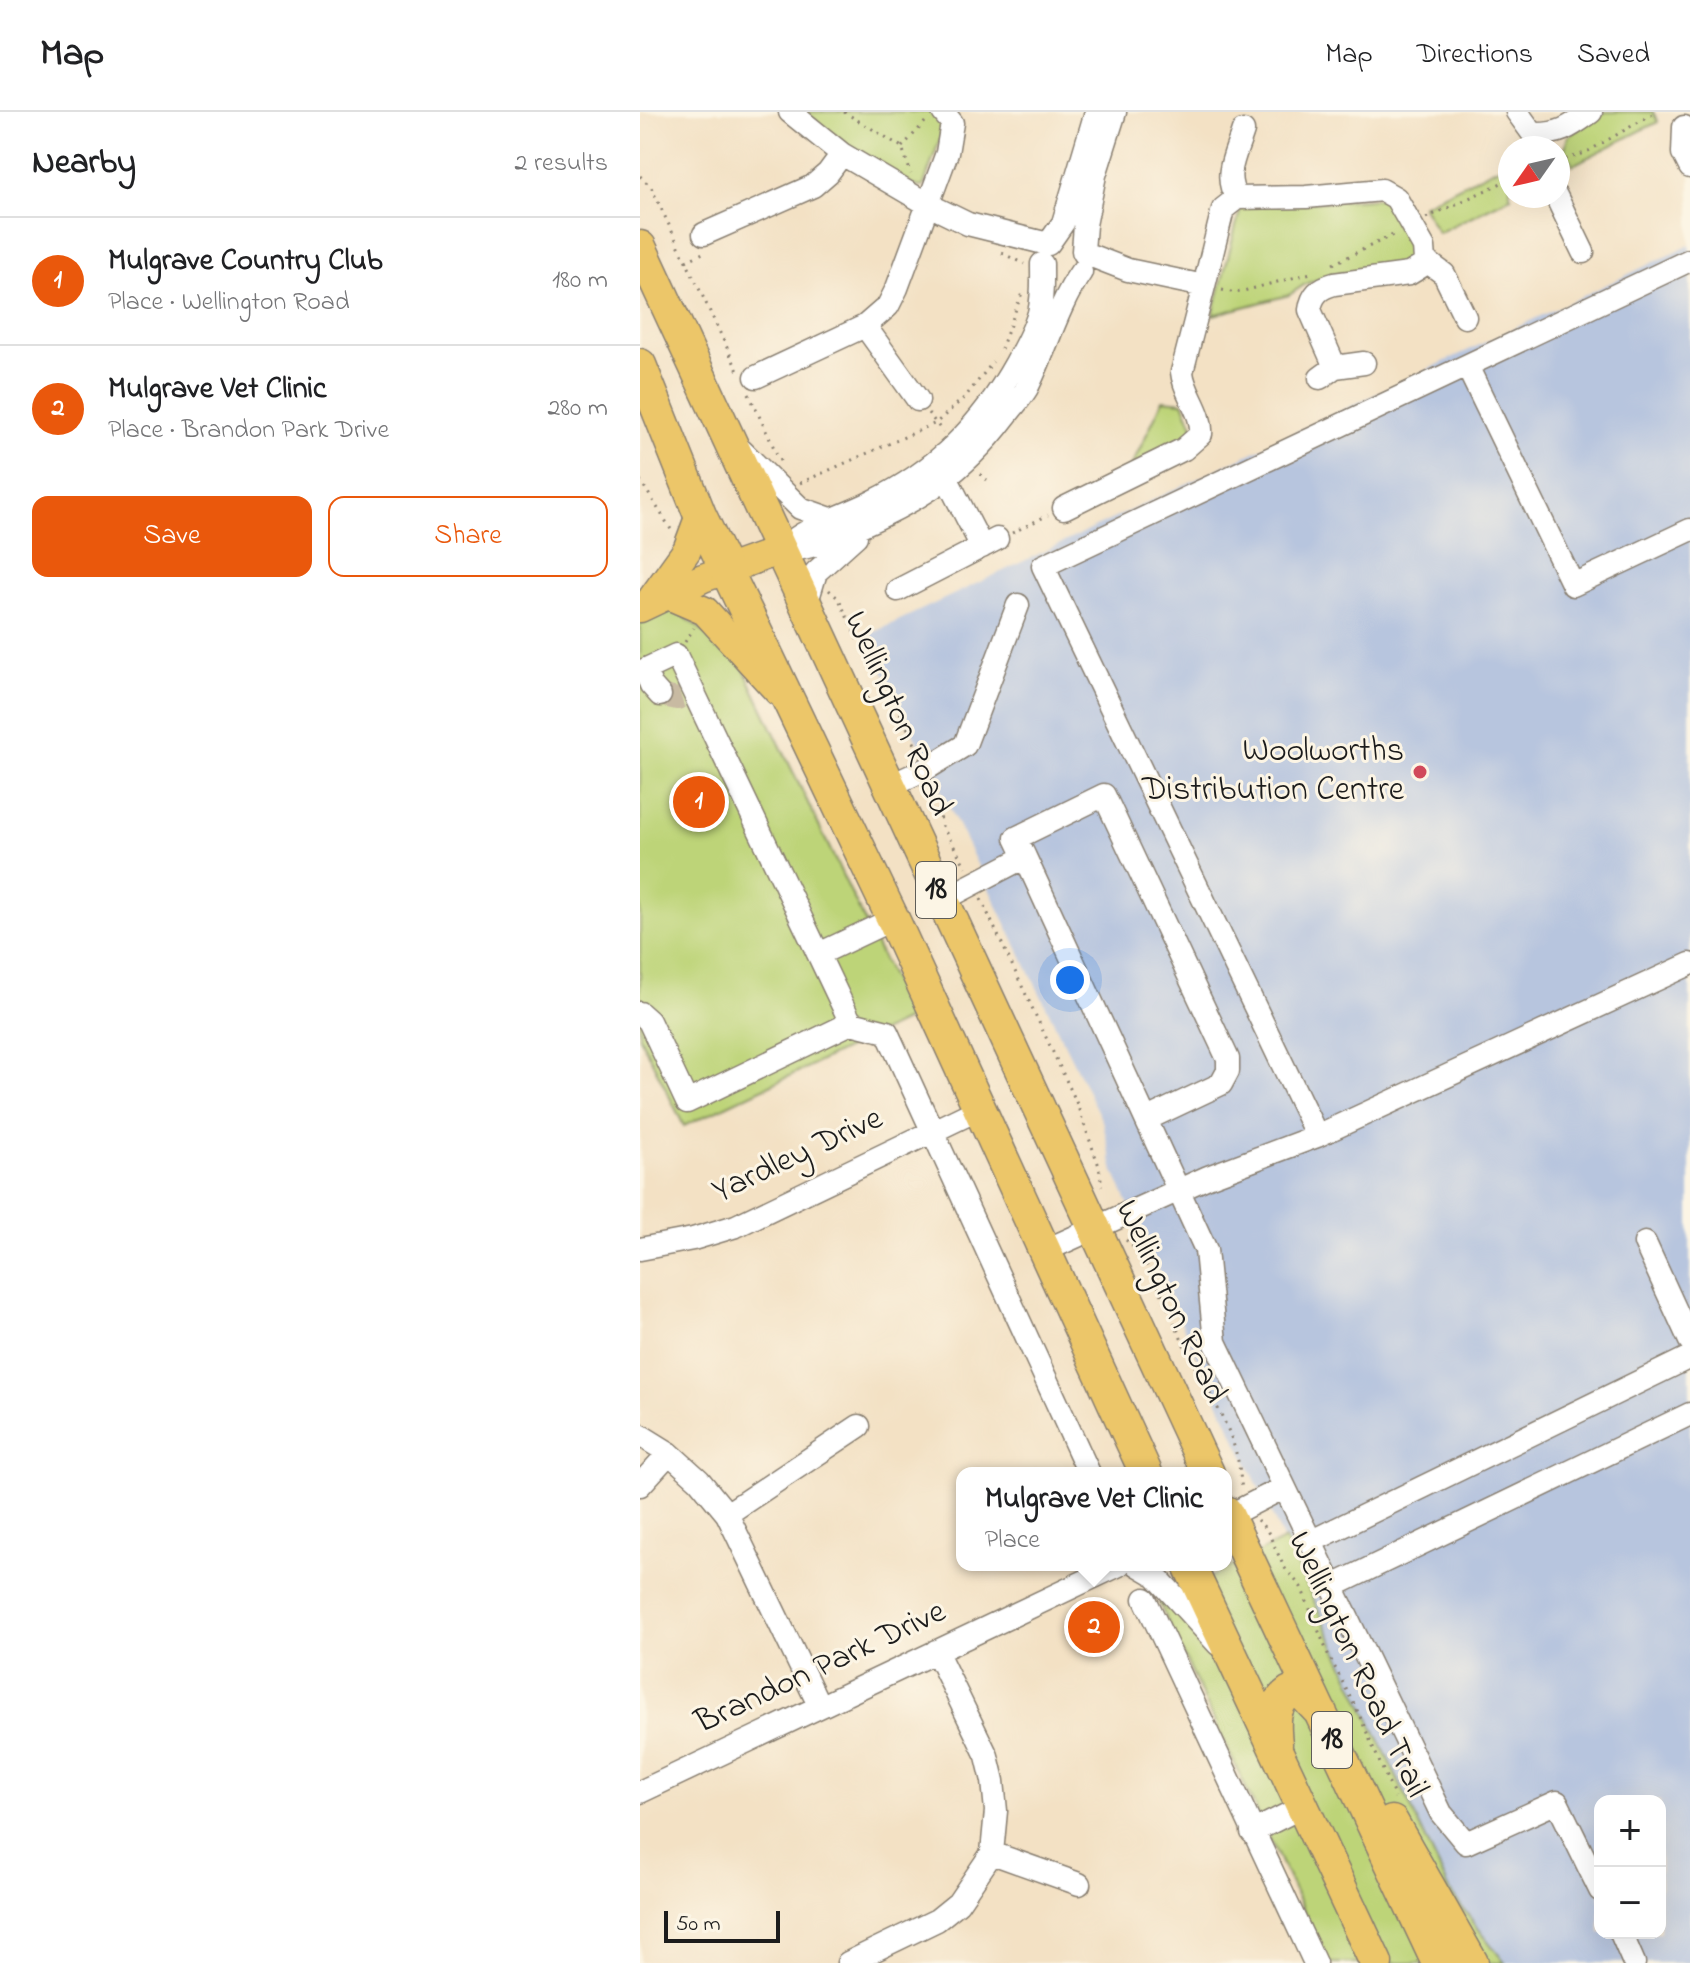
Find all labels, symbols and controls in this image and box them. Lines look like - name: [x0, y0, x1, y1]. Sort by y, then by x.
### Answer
- text: Map: [40, 27, 104, 83]
- text: Map: [1325, 35, 1373, 76]
- text: Directions: [1417, 35, 1533, 76]
- text: Saved: [1577, 35, 1650, 76]
- north arrow: [1498, 136, 1570, 208]
- text: Nearby: [32, 139, 136, 189]
- text: 2 results: [515, 145, 608, 183]
- text: Mulgrave Country Club: [108, 240, 383, 284]
- text: 1: [54, 262, 62, 300]
- text: 180 m: [552, 262, 608, 300]
- text: Place · Wellington Road: [108, 284, 350, 322]
- text: Mulgrave Vet Clinic: [108, 368, 326, 412]
- text: 2: [52, 390, 64, 428]
- text: 280 m: [547, 390, 608, 428]
- text: Place · Brandon Park Drive: [108, 412, 389, 450]
- button: Save: [32, 496, 312, 577]
- button: Share: [328, 496, 608, 577]
- street label: Wellington Road: [830, 604, 964, 824]
- place label: Woolworths Distribution Centre: [1141, 727, 1405, 816]
- marker: Woolworths Distribution Centre: [1411, 763, 1429, 781]
- pin: 1: [673, 772, 725, 832]
- road number: 18: [916, 862, 956, 918]
- your location: [1050, 960, 1090, 1000]
- street label: Yardley Drive: [705, 1094, 892, 1217]
- street label: Wellington Road: [1101, 1192, 1239, 1412]
- popup: [956, 1467, 1232, 1571]
- text: Mulgrave Vet Clinic: [985, 1478, 1203, 1522]
- text: Place: [985, 1522, 1040, 1560]
- street label: Wellington Road Trail: [1273, 1524, 1441, 1806]
- street label: Brandon Park Drive: [686, 1588, 955, 1748]
- pin: 2: [1068, 1597, 1120, 1657]
- road number: 18: [1312, 1712, 1352, 1768]
- map controls: [1594, 1795, 1666, 1939]
- button: +: [1594, 1795, 1666, 1867]
- button: −: [1594, 1867, 1666, 1939]
- scale bar: [664, 1907, 780, 1943]
- text: 50 m: [676, 1909, 721, 1941]

